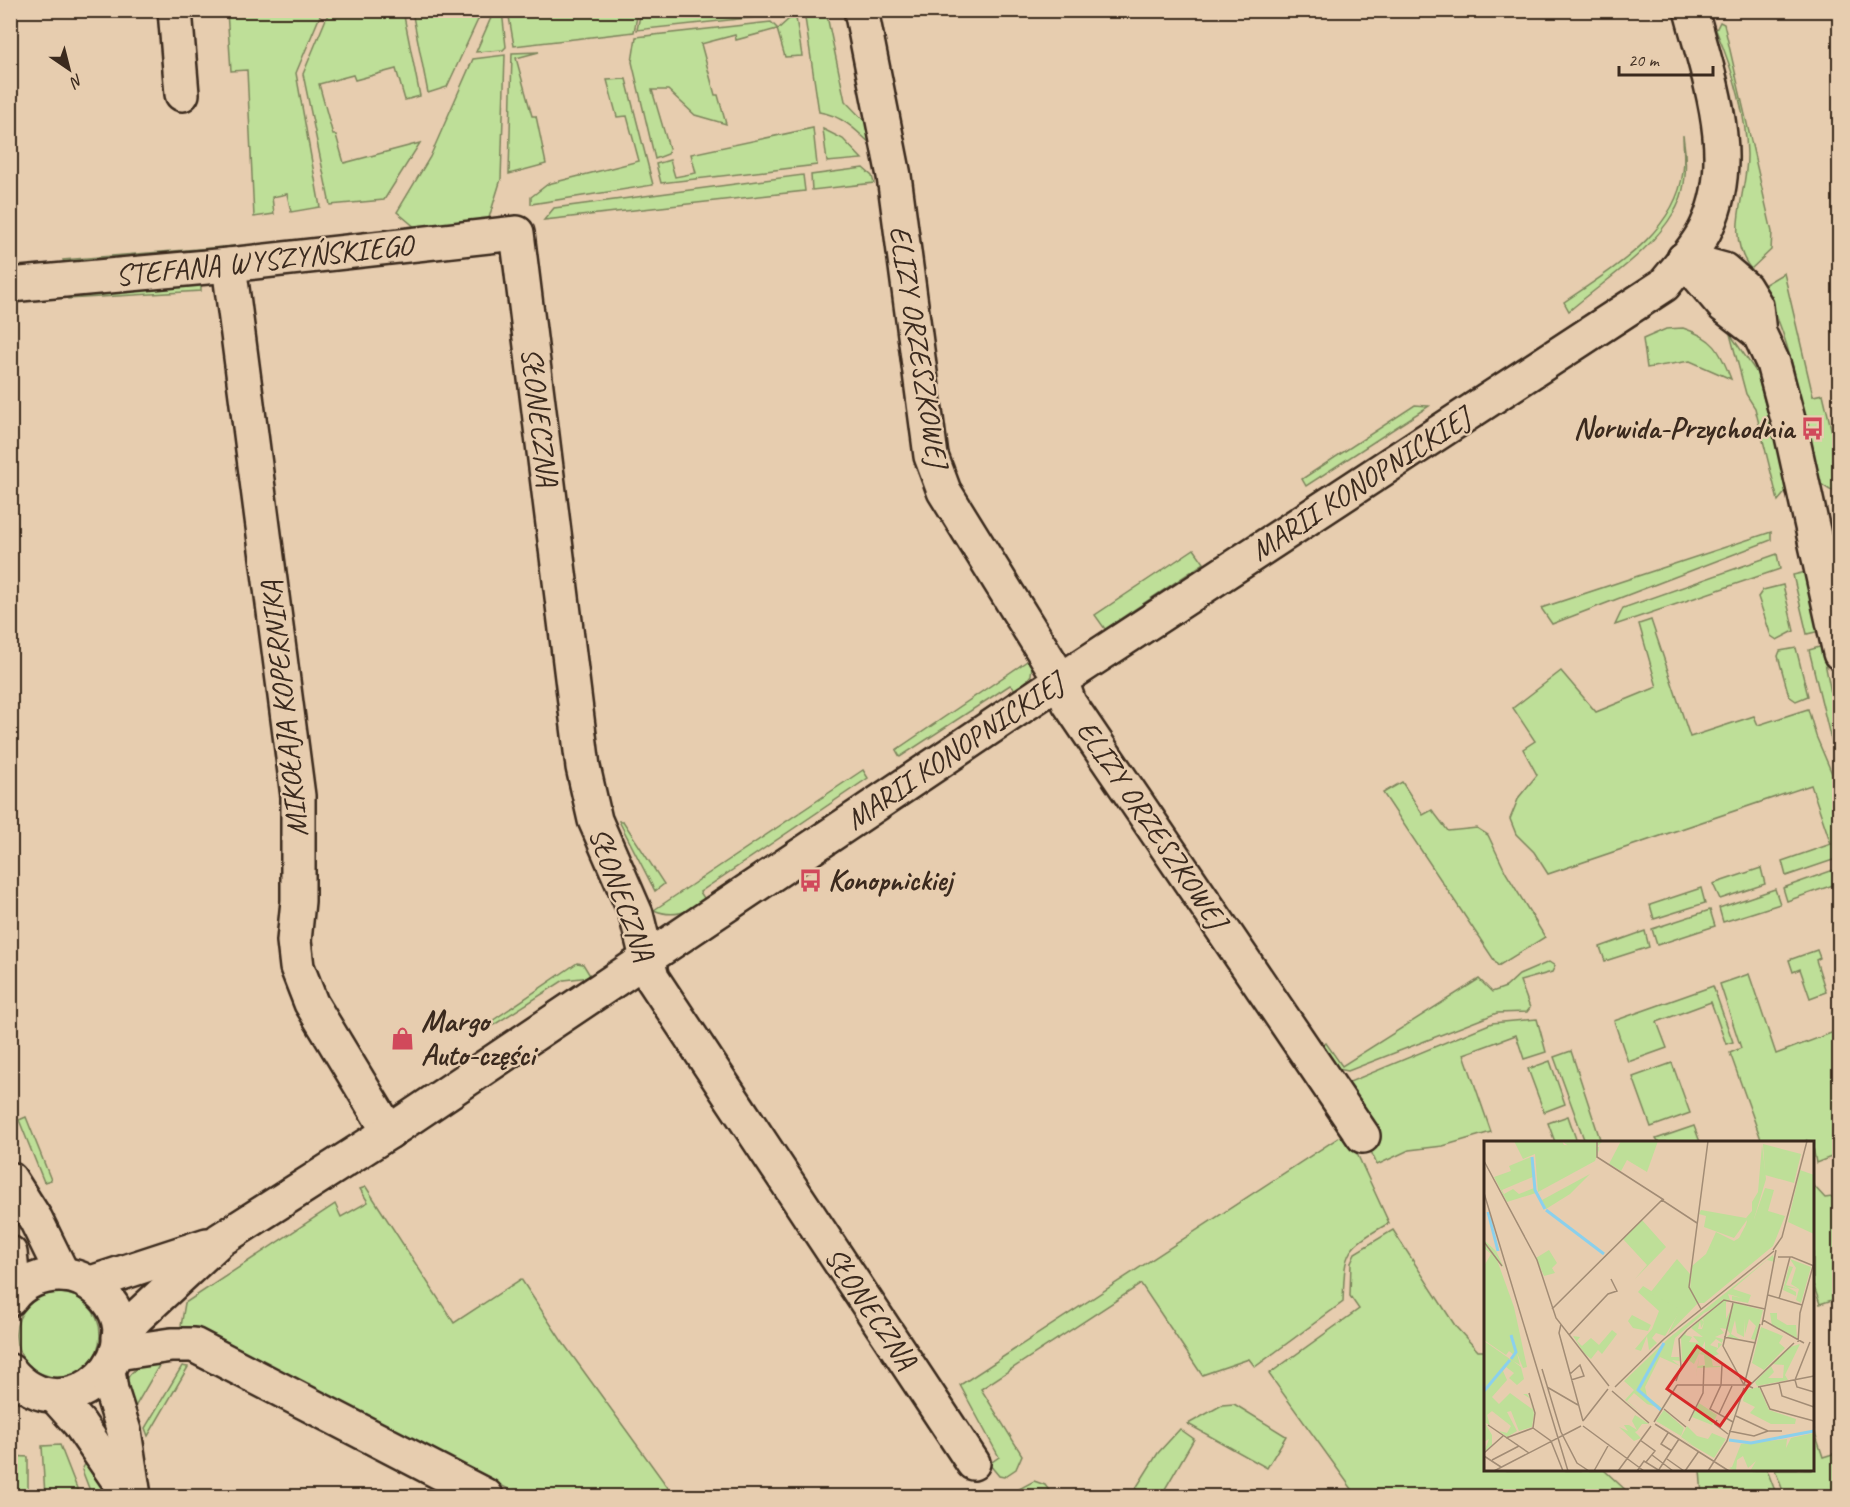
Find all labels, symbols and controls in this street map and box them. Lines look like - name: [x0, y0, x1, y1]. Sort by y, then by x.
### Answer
- north arrow: [39, 39, 99, 99]
- scale bar: [1619, 39, 1714, 77]
- text: 20 m: [1628, 49, 1661, 71]
- text: N: [65, 69, 87, 93]
- street label: ELIZY ORZESZKOWEJ: [881, 223, 958, 474]
- street label: STEFANA WYSZYŃSKIEGO: [113, 225, 418, 295]
- street label: SŁONECZNA: [513, 345, 567, 489]
- street label: MARII KONOPNICKIEJ: [1243, 396, 1481, 569]
- place label: Norwida-Przychodnia: [1574, 409, 1796, 447]
- bus stop icon: Norwida-Przychodnia: [1799, 415, 1825, 441]
- street label: MIKOŁAJA KOPERNIKA: [252, 578, 316, 839]
- street label: MARII KONOPNICKIEJ: [838, 661, 1074, 838]
- street label: ELIZY ORZESZKOWEJ: [1068, 713, 1238, 939]
- street label: SŁONECZNA: [580, 822, 664, 967]
- place label: Konopnickiej: [828, 861, 956, 899]
- bus stop icon: Konopnickiej: [797, 867, 823, 893]
- place label: Margo Auto-części: [421, 1002, 539, 1074]
- shop icon: Margo Auto-części: [390, 1025, 416, 1051]
- inset map: [1484, 1141, 1814, 1471]
- street label: SŁONECZNA: [816, 1240, 926, 1377]

